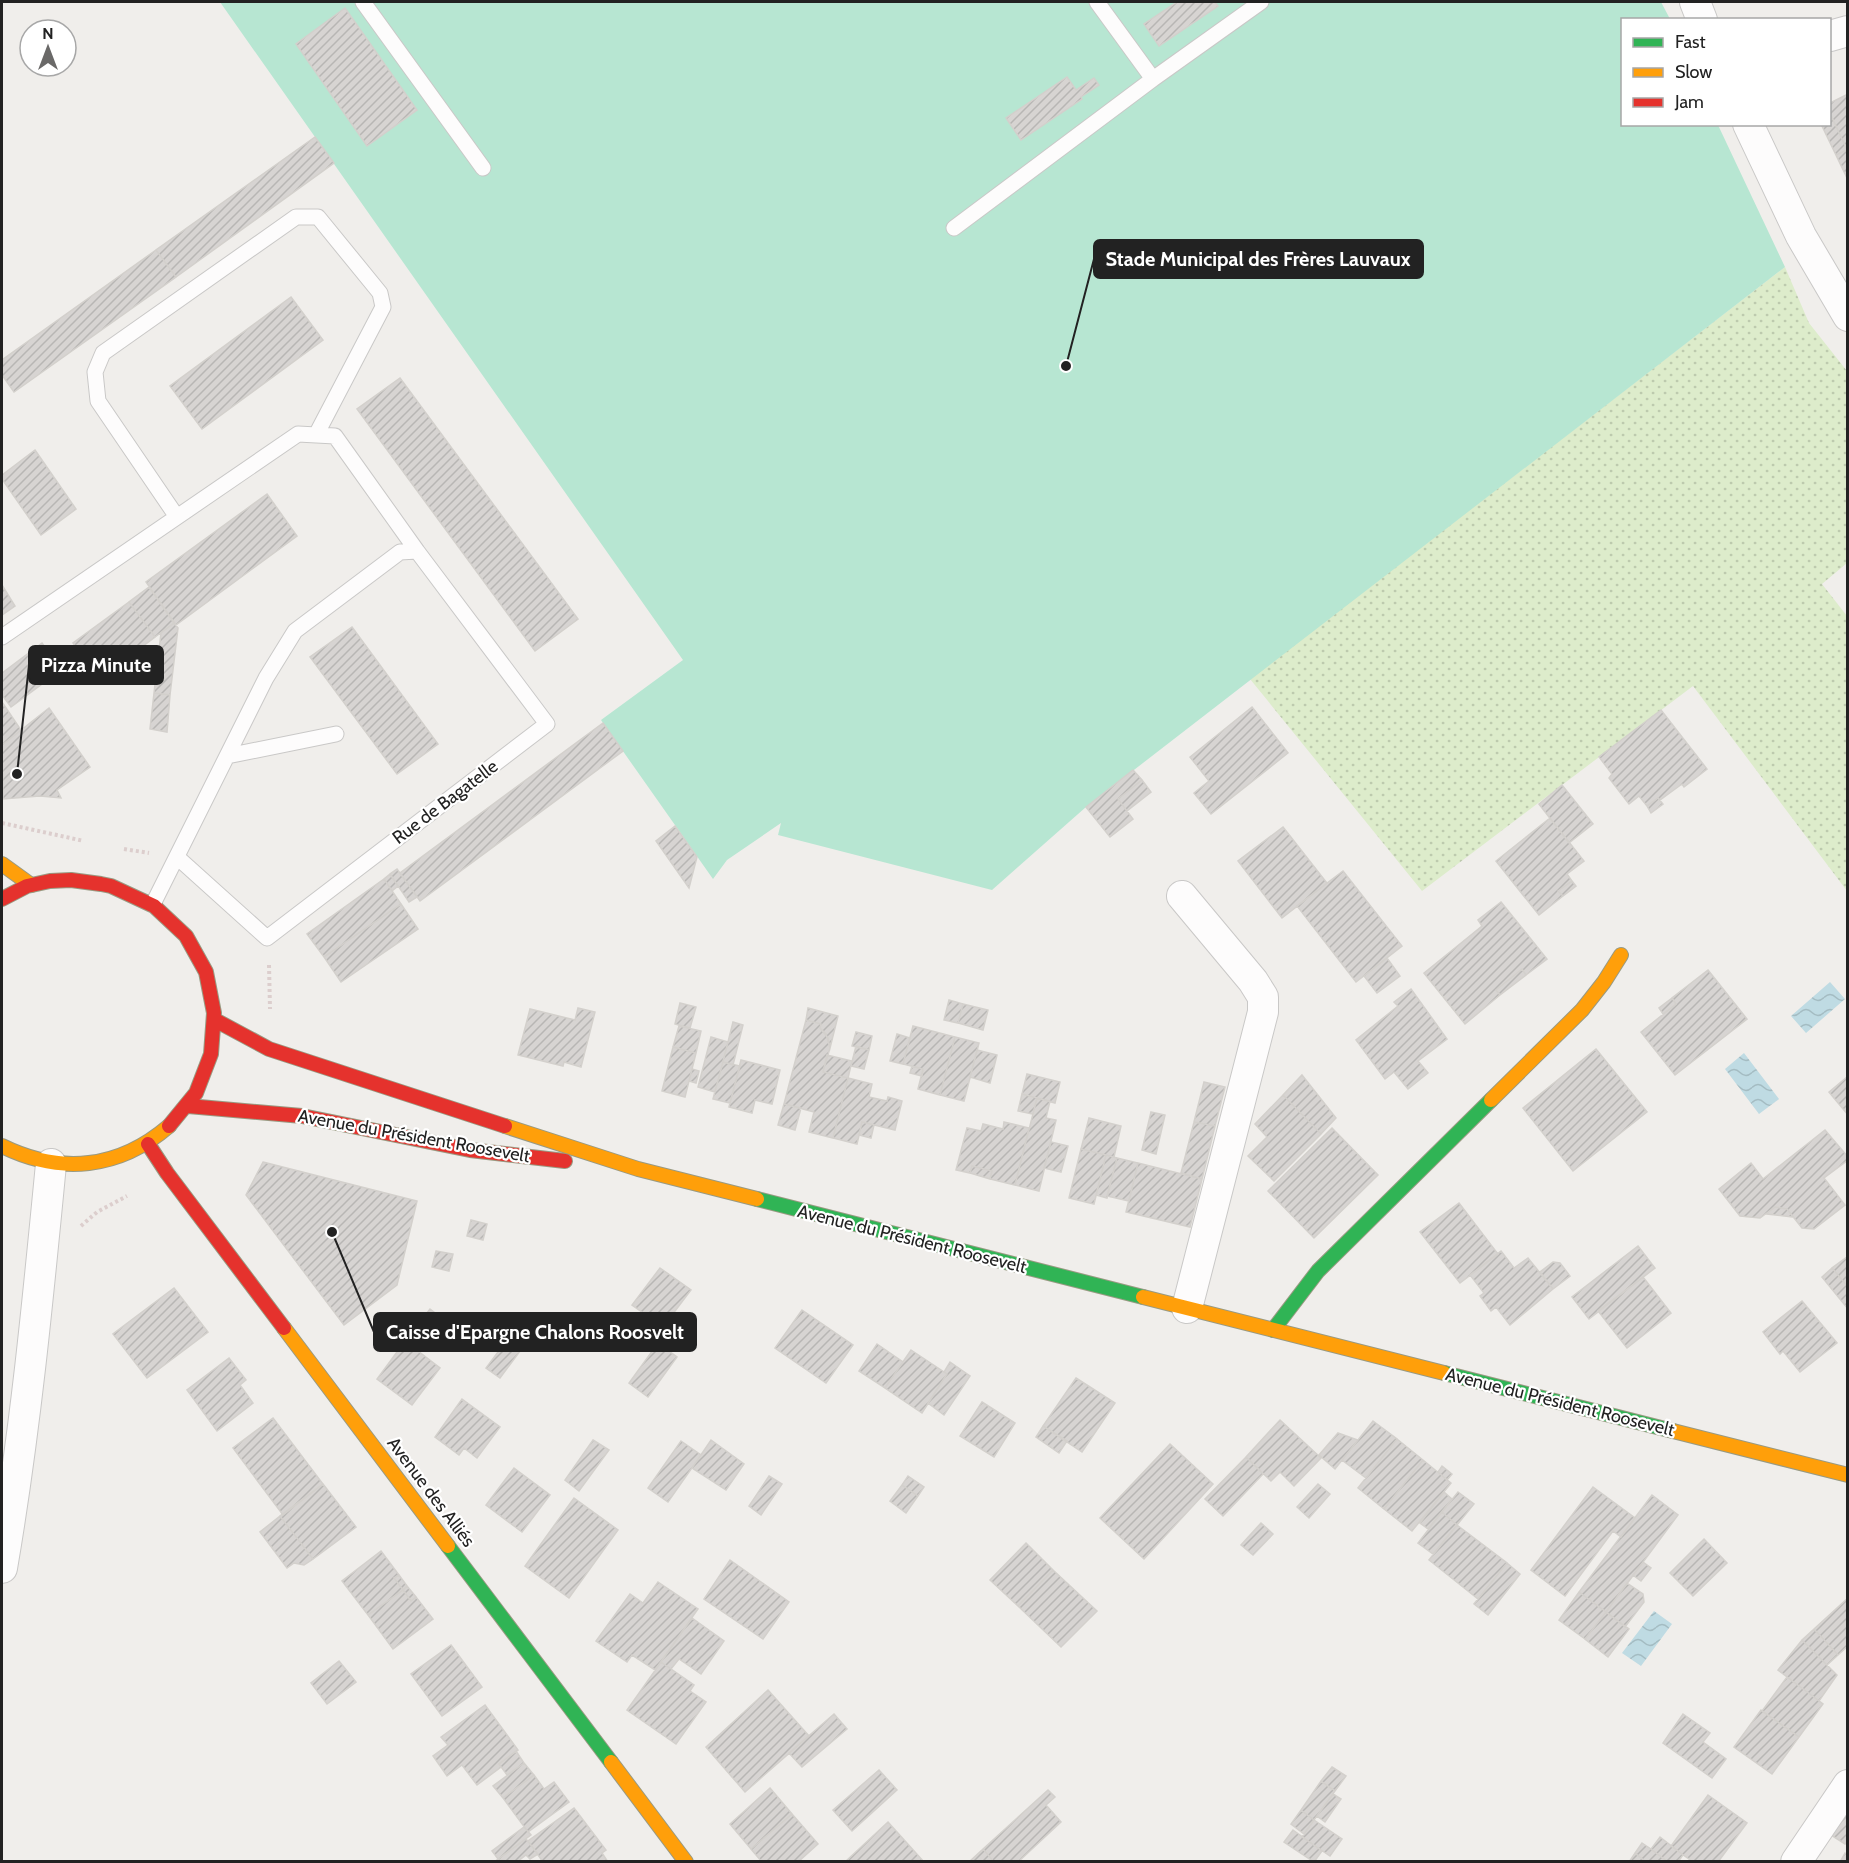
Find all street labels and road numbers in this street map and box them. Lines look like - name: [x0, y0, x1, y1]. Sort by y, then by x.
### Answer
- street label: Rue de Bagatelle: [388, 755, 502, 849]
- street label: Avenue du Président Roosevelt: [296, 1105, 532, 1167]
- street label: Avenue du Président Roosevelt: [795, 1200, 1029, 1278]
- street label: Avenue du Président Roosevelt: [1443, 1363, 1677, 1441]
- street label: Avenue des Alliés: [383, 1433, 479, 1551]

